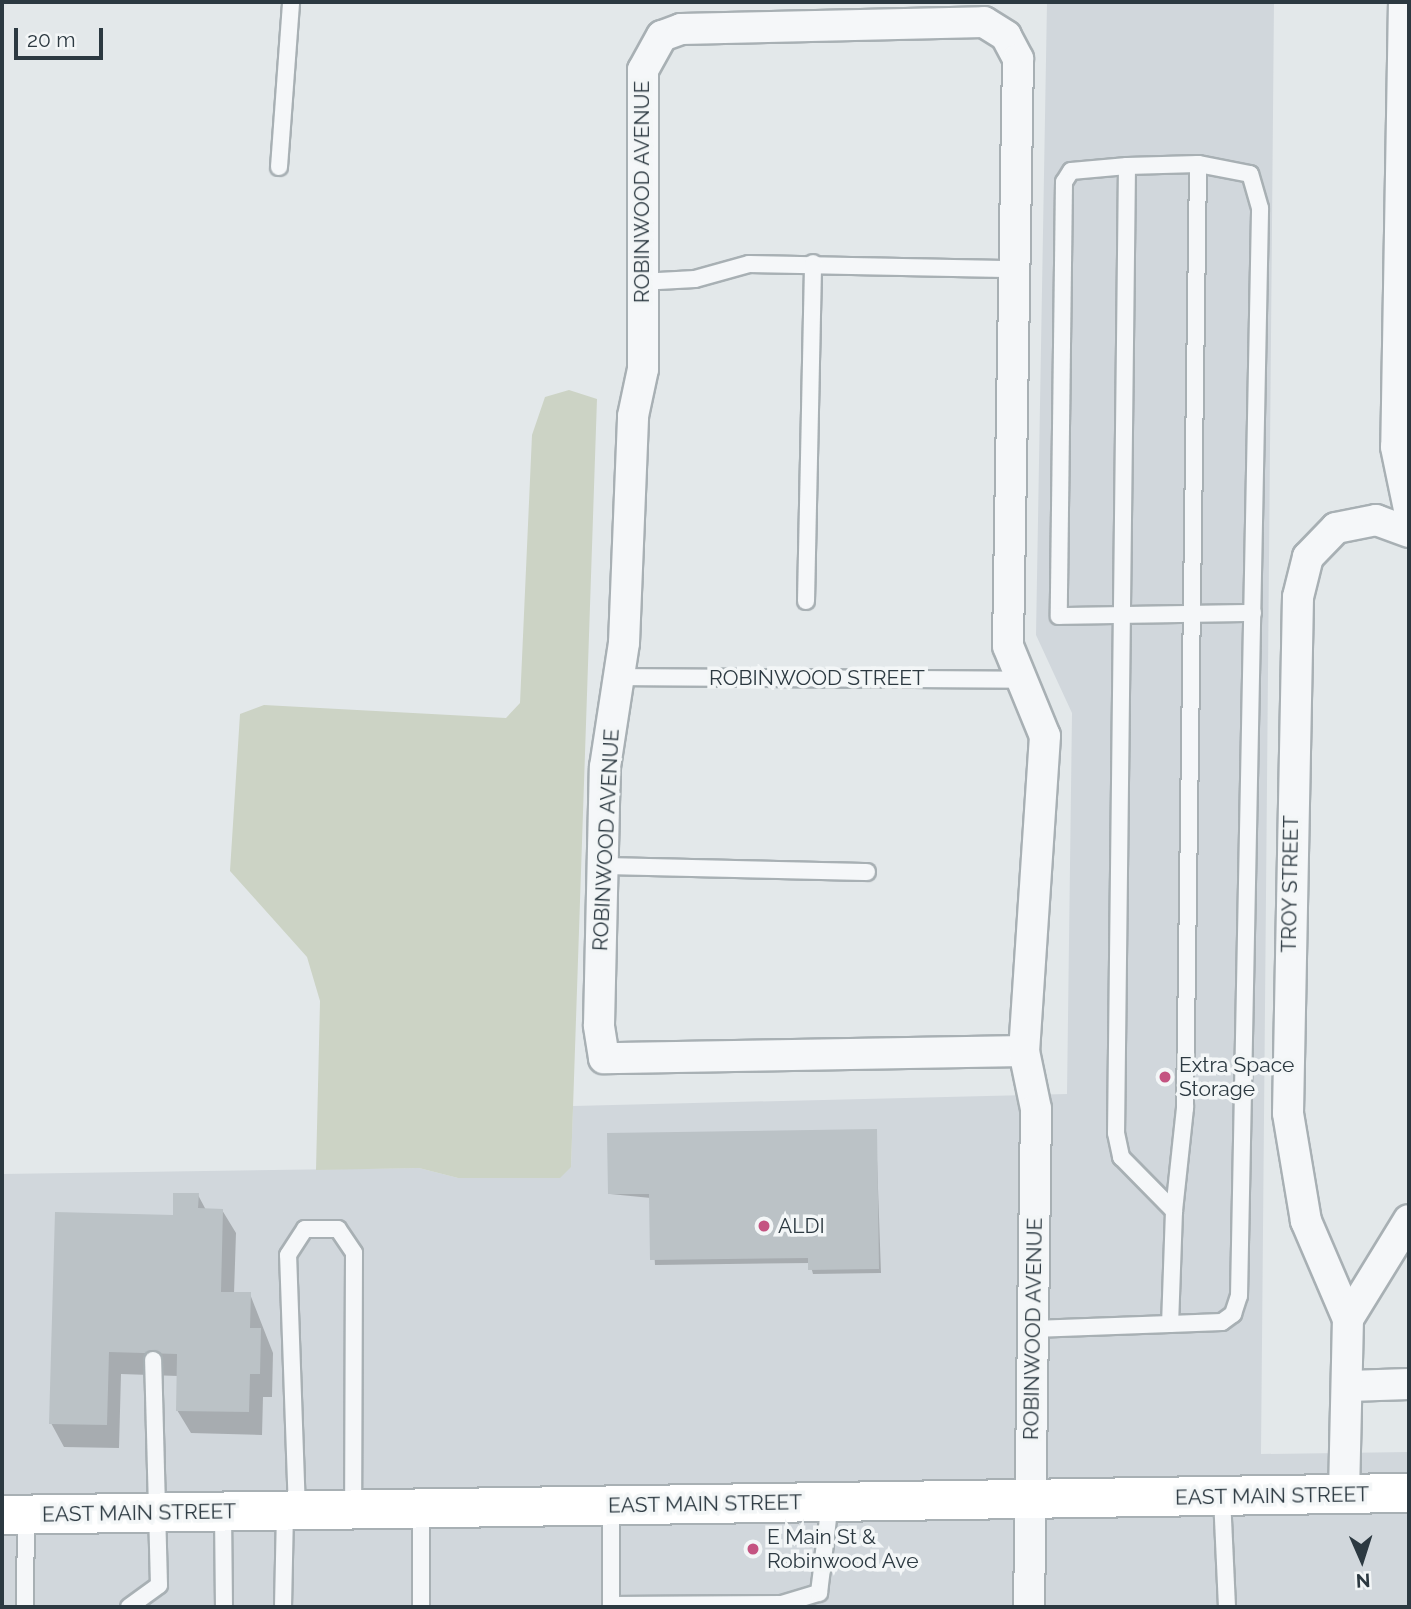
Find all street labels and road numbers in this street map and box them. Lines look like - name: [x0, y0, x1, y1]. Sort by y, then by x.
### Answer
- street label: ROBINWOOD AVENUE: [629, 80, 655, 304]
- street label: ROBINWOOD STREET: [709, 665, 925, 691]
- street label: ROBINWOOD AVENUE: [588, 728, 624, 952]
- street label: TROY STREET: [1276, 815, 1304, 953]
- street label: ROBINWOOD AVENUE: [1018, 1217, 1048, 1441]
- street label: EAST MAIN STREET: [1174, 1482, 1370, 1510]
- street label: EAST MAIN STREET: [607, 1490, 803, 1518]
- street label: EAST MAIN STREET: [41, 1499, 237, 1527]

